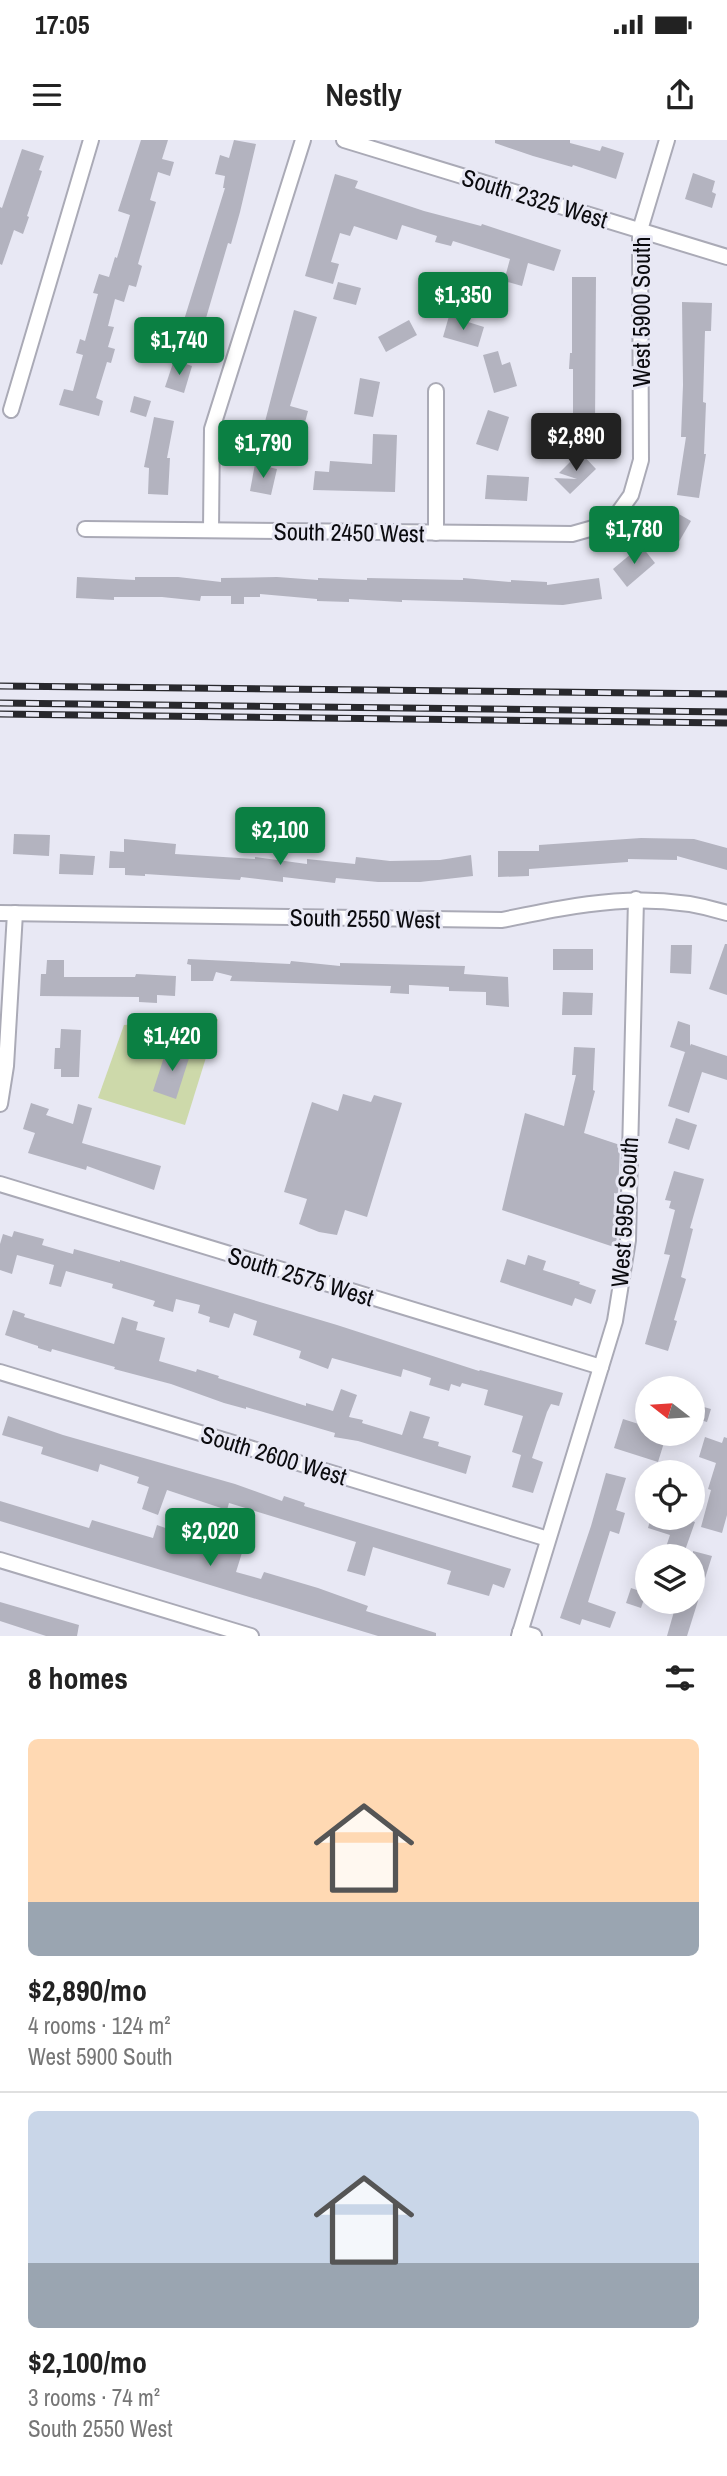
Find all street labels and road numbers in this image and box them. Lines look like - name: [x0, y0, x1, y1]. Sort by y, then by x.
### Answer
- street label: South 2325 West: [458, 161, 612, 235]
- street label: West 5900 South: [625, 237, 657, 387]
- street label: South 2450 West: [273, 515, 425, 549]
- street label: South 2550 West: [289, 901, 441, 935]
- street label: West 5950 South: [603, 1136, 645, 1288]
- street label: South 2575 West: [224, 1239, 378, 1313]
- street label: South 2600 West: [197, 1418, 351, 1492]

